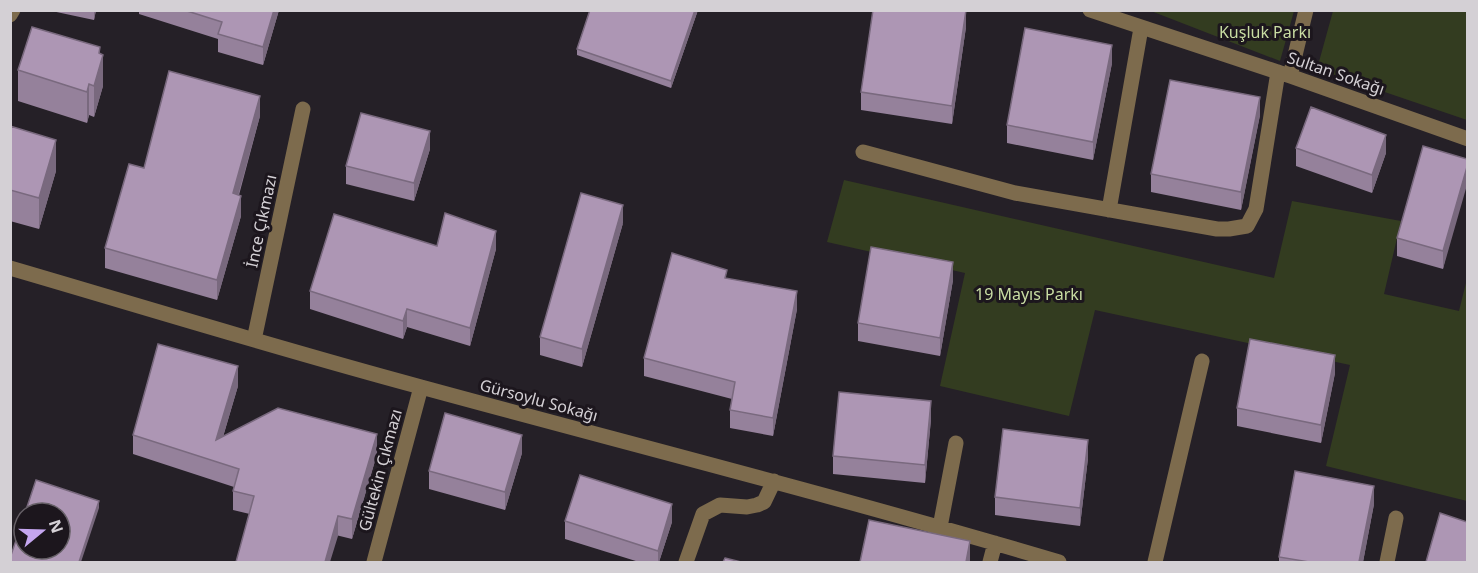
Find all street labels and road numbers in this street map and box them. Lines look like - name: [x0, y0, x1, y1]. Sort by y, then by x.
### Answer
- street label: Sultan Sokağı: [1284, 46, 1388, 100]
- street label: İnce Çıkmazı: [240, 172, 282, 270]
- street label: Gürsoylu Sokağı: [477, 374, 601, 426]
- street label: Gültekin Çıkmazı: [353, 407, 407, 533]

